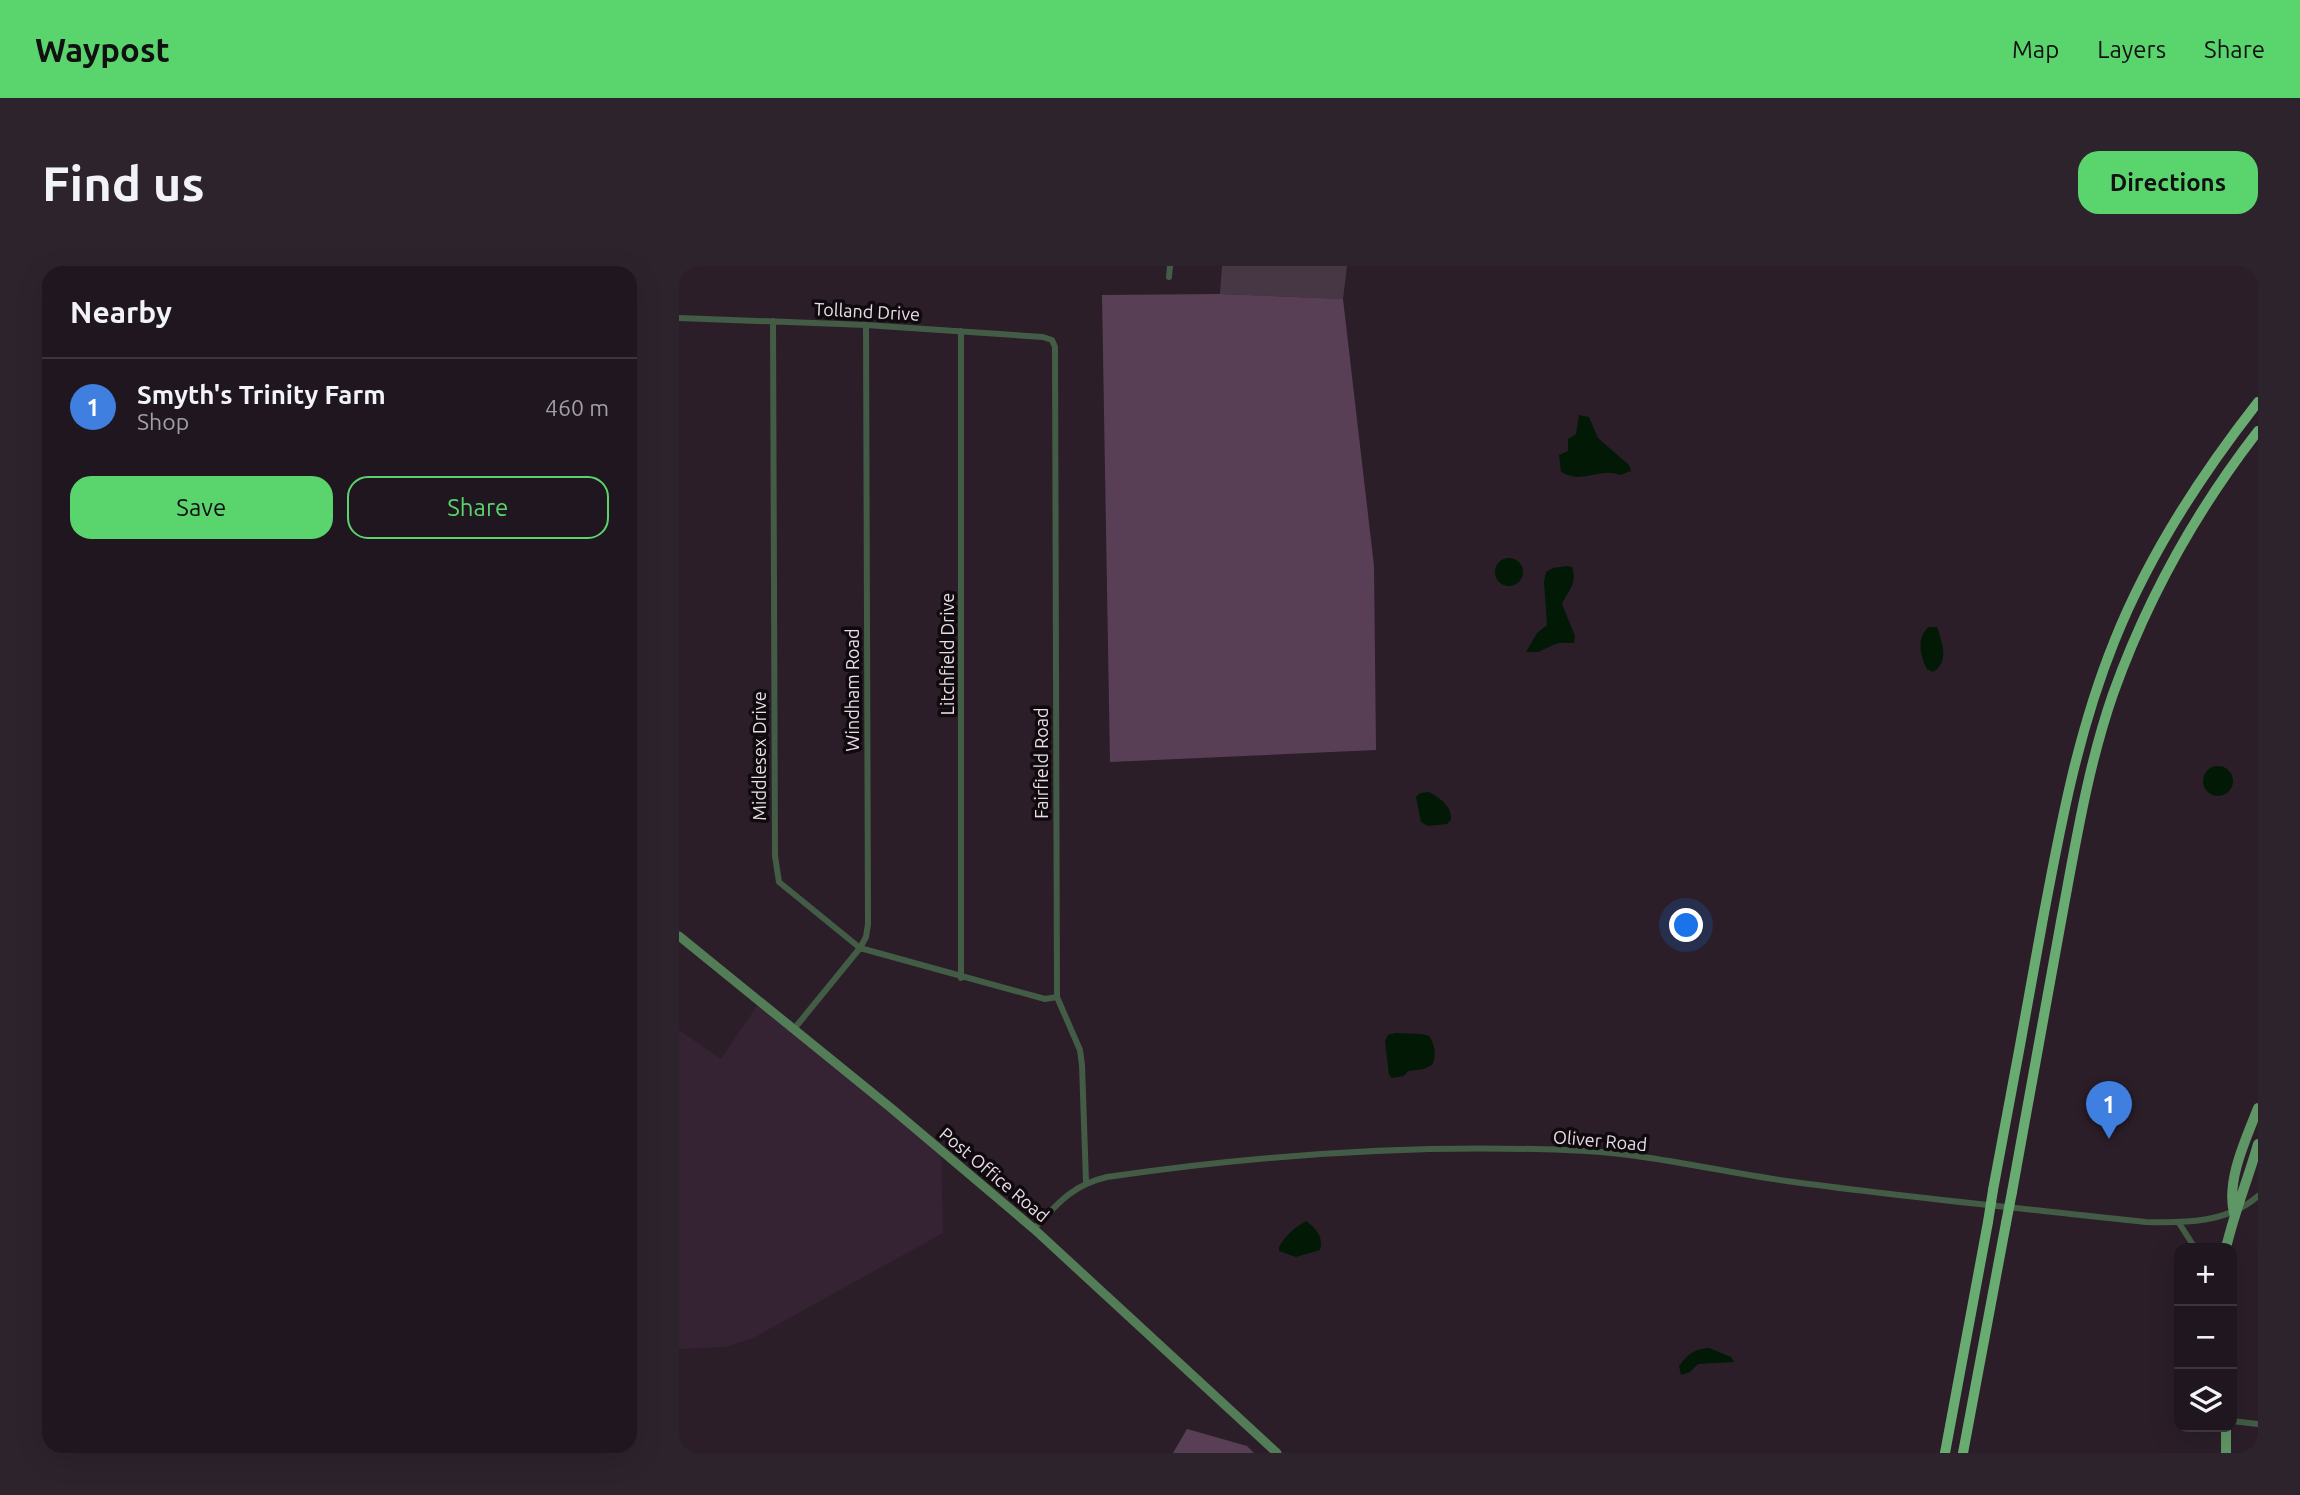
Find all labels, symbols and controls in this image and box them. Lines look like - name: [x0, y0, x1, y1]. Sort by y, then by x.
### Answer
- text: Waypost: [35, 31, 170, 68]
- text: Map: [2012, 36, 2059, 63]
- text: Layers: [2097, 36, 2166, 63]
- text: Share: [2204, 36, 2265, 63]
- button: Directions: [2078, 151, 2258, 214]
- text: Find us: [42, 155, 205, 210]
- text: Nearby: [70, 295, 172, 329]
- street label: Tolland Drive: [814, 298, 920, 324]
- text: Smyth's Trinity Farm: [137, 380, 386, 409]
- text: 1: [87, 395, 99, 420]
- text: 460 m: [545, 395, 609, 420]
- text: Shop: [137, 409, 189, 434]
- button: Save: [70, 476, 333, 539]
- button: Share: [347, 476, 609, 539]
- street label: Litchfield Drive: [937, 593, 957, 715]
- street label: Windham Road: [842, 629, 862, 751]
- street label: Middlesex Drive: [749, 691, 769, 821]
- street label: Fairfield Road: [1031, 707, 1051, 819]
- your location: [1669, 908, 1703, 942]
- pin: 1: [2086, 1081, 2132, 1139]
- street label: Post Office Road: [936, 1123, 1053, 1226]
- street label: Oliver Road: [1552, 1126, 1648, 1154]
- map controls: [2174, 1243, 2237, 1432]
- button: +: [2174, 1243, 2237, 1306]
- button: −: [2174, 1306, 2237, 1369]
- button: layers: [2174, 1369, 2237, 1432]

